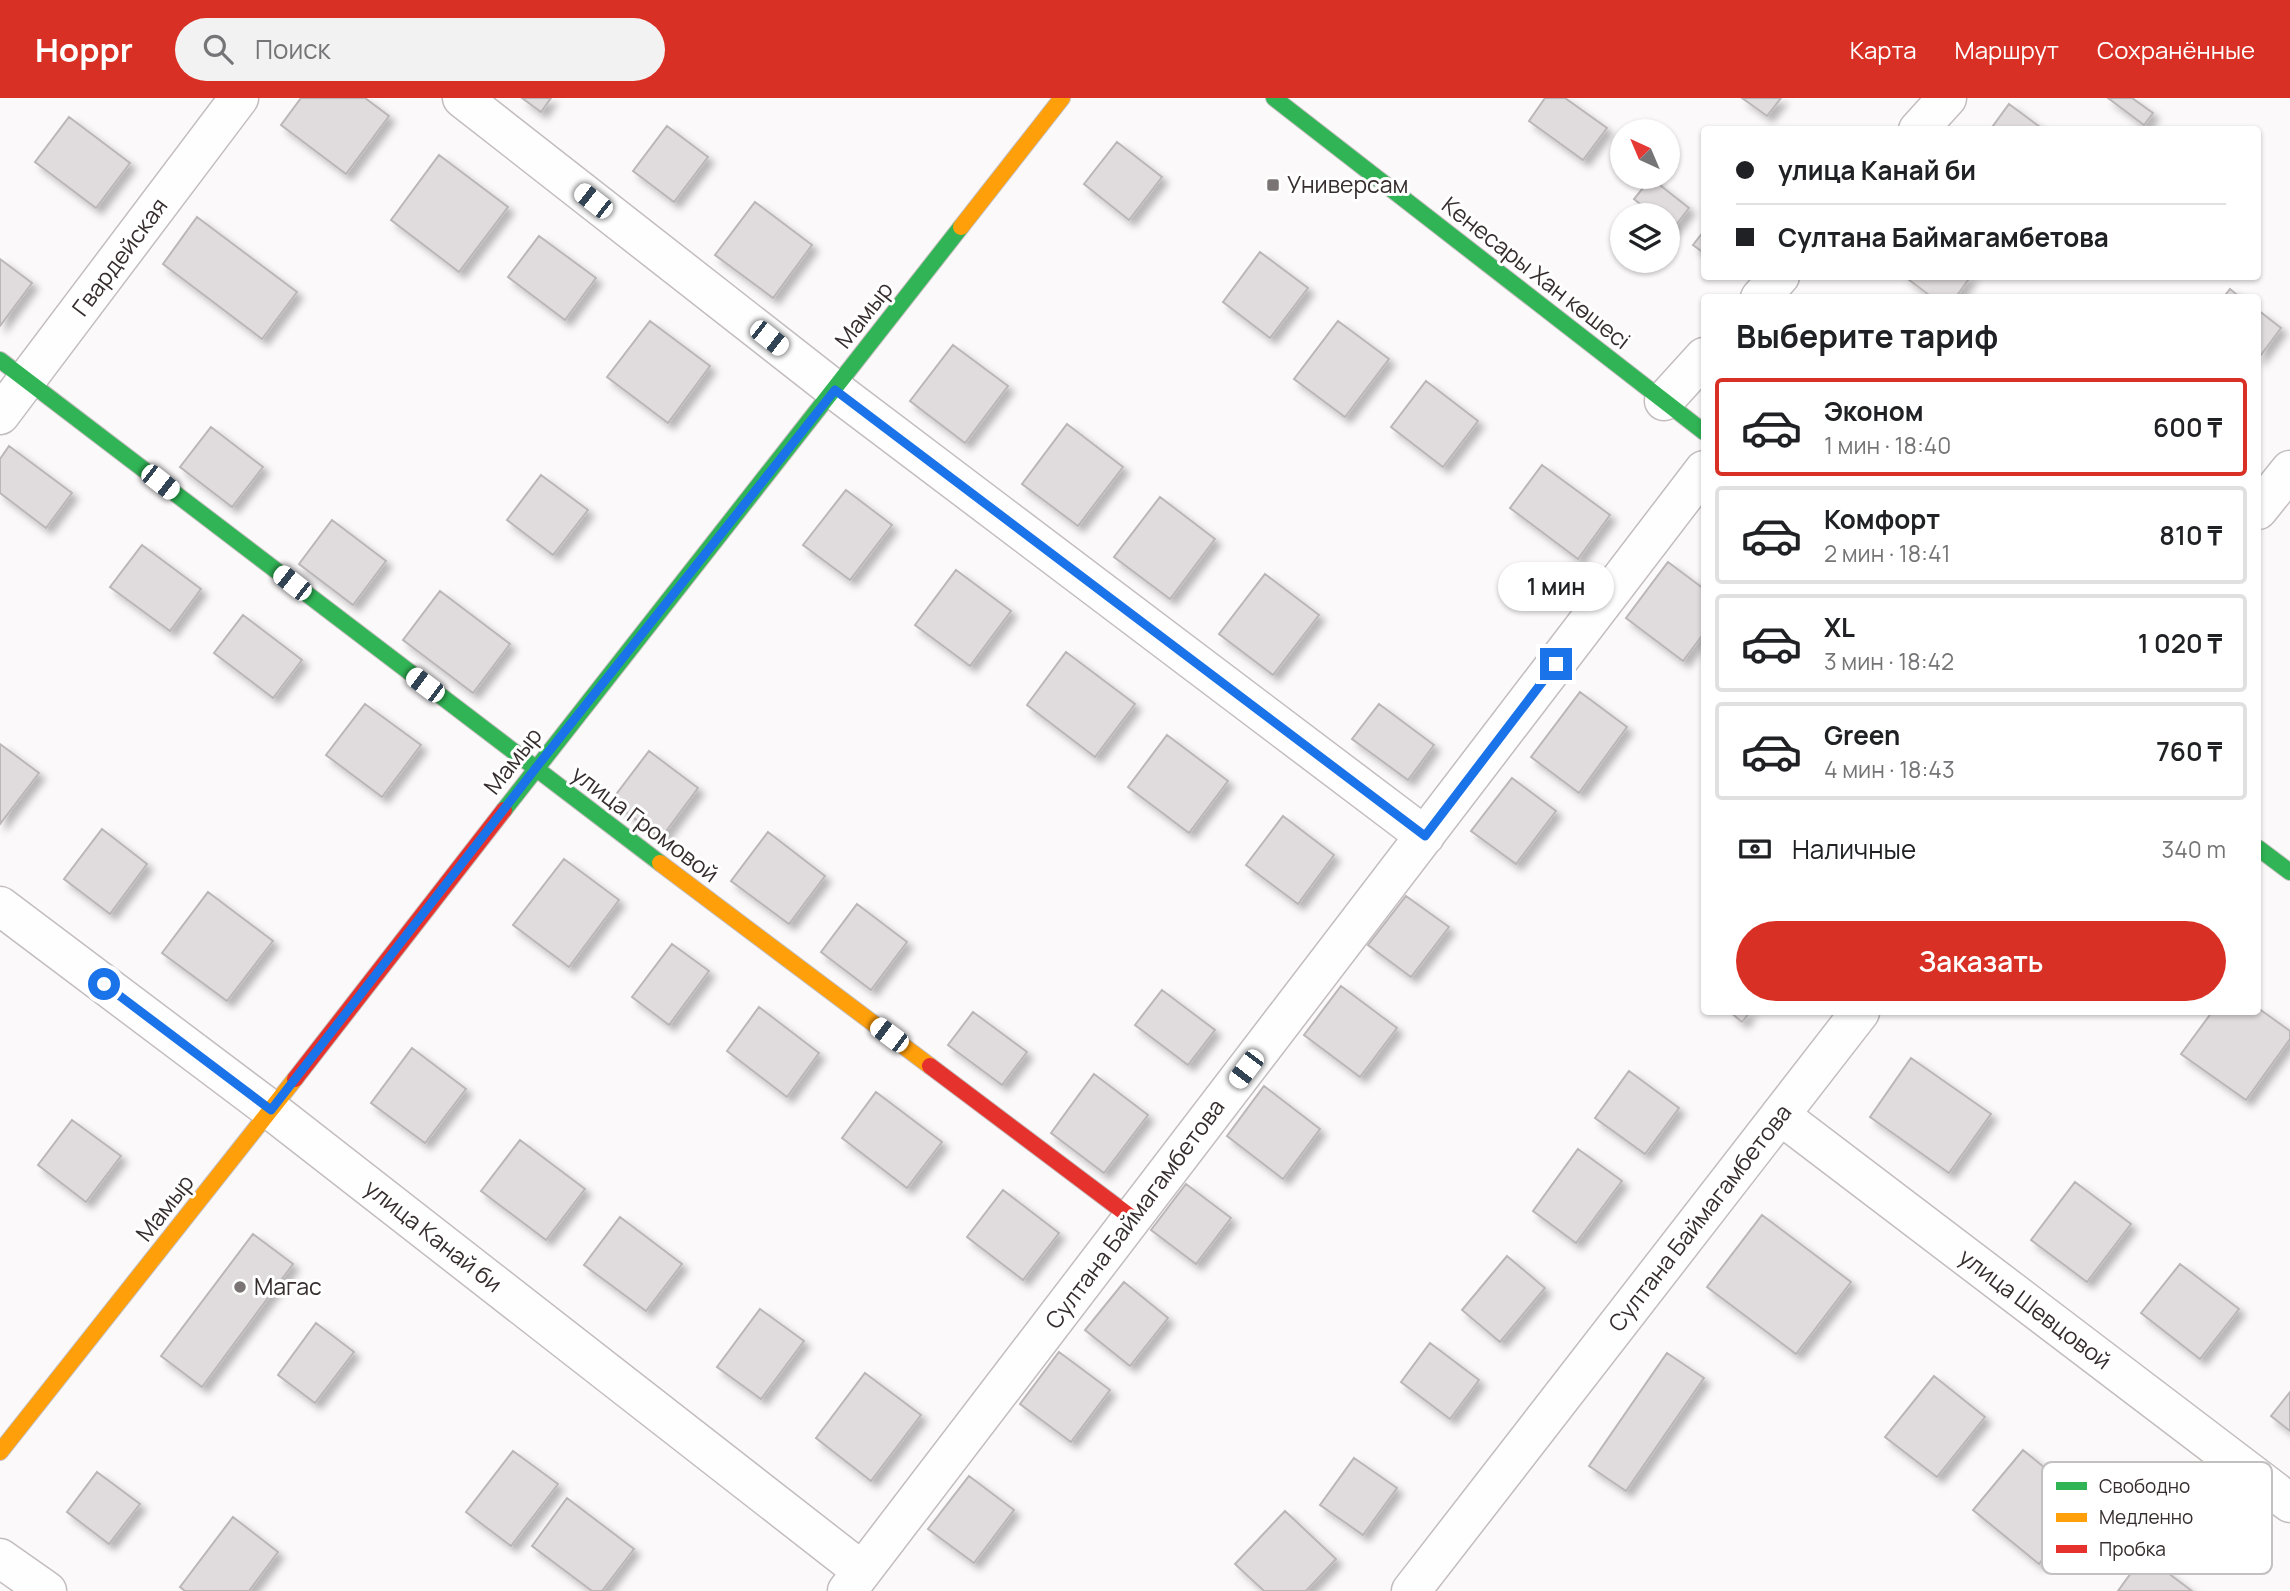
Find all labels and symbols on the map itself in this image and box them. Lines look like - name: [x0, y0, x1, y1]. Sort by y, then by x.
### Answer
- north arrow: [1610, 119, 1680, 189]
- place label: Универсам: [1287, 168, 1408, 200]
- marker: Универсам: [1265, 177, 1281, 193]
- car: [570, 180, 617, 222]
- street label: Кенесары Хан көшесі: [1436, 189, 1637, 356]
- street label: Гвардейская: [64, 191, 174, 322]
- street label: Мамыр: [827, 274, 900, 355]
- car: [746, 317, 793, 359]
- car: [137, 461, 184, 503]
- car: [269, 562, 316, 604]
- callout: 1 мин: [1498, 562, 1614, 612]
- route end: [1540, 648, 1572, 680]
- car: [402, 664, 449, 706]
- street label: Мамыр: [476, 720, 549, 801]
- street label: улица Громовой: [566, 757, 726, 889]
- route start: [88, 968, 120, 1000]
- car: [866, 1014, 913, 1056]
- car: [1225, 1046, 1268, 1092]
- street label: Султана Баймагамбетова: [1037, 1092, 1231, 1335]
- street label: Султана Баймагамбетова: [1600, 1097, 1798, 1338]
- street label: Мамыр: [128, 1167, 201, 1248]
- street label: улица Канай би: [358, 1171, 509, 1299]
- street label: улица Шевцовой: [1953, 1240, 2118, 1376]
- place label: Магас: [254, 1270, 322, 1302]
- marker: Магас: [232, 1279, 248, 1295]
- legend: [2042, 1462, 2272, 1574]
- text: Свободно: [2099, 1473, 2190, 1499]
- text: Медленно: [2099, 1504, 2193, 1530]
- text: Пробка: [2099, 1536, 2166, 1562]

